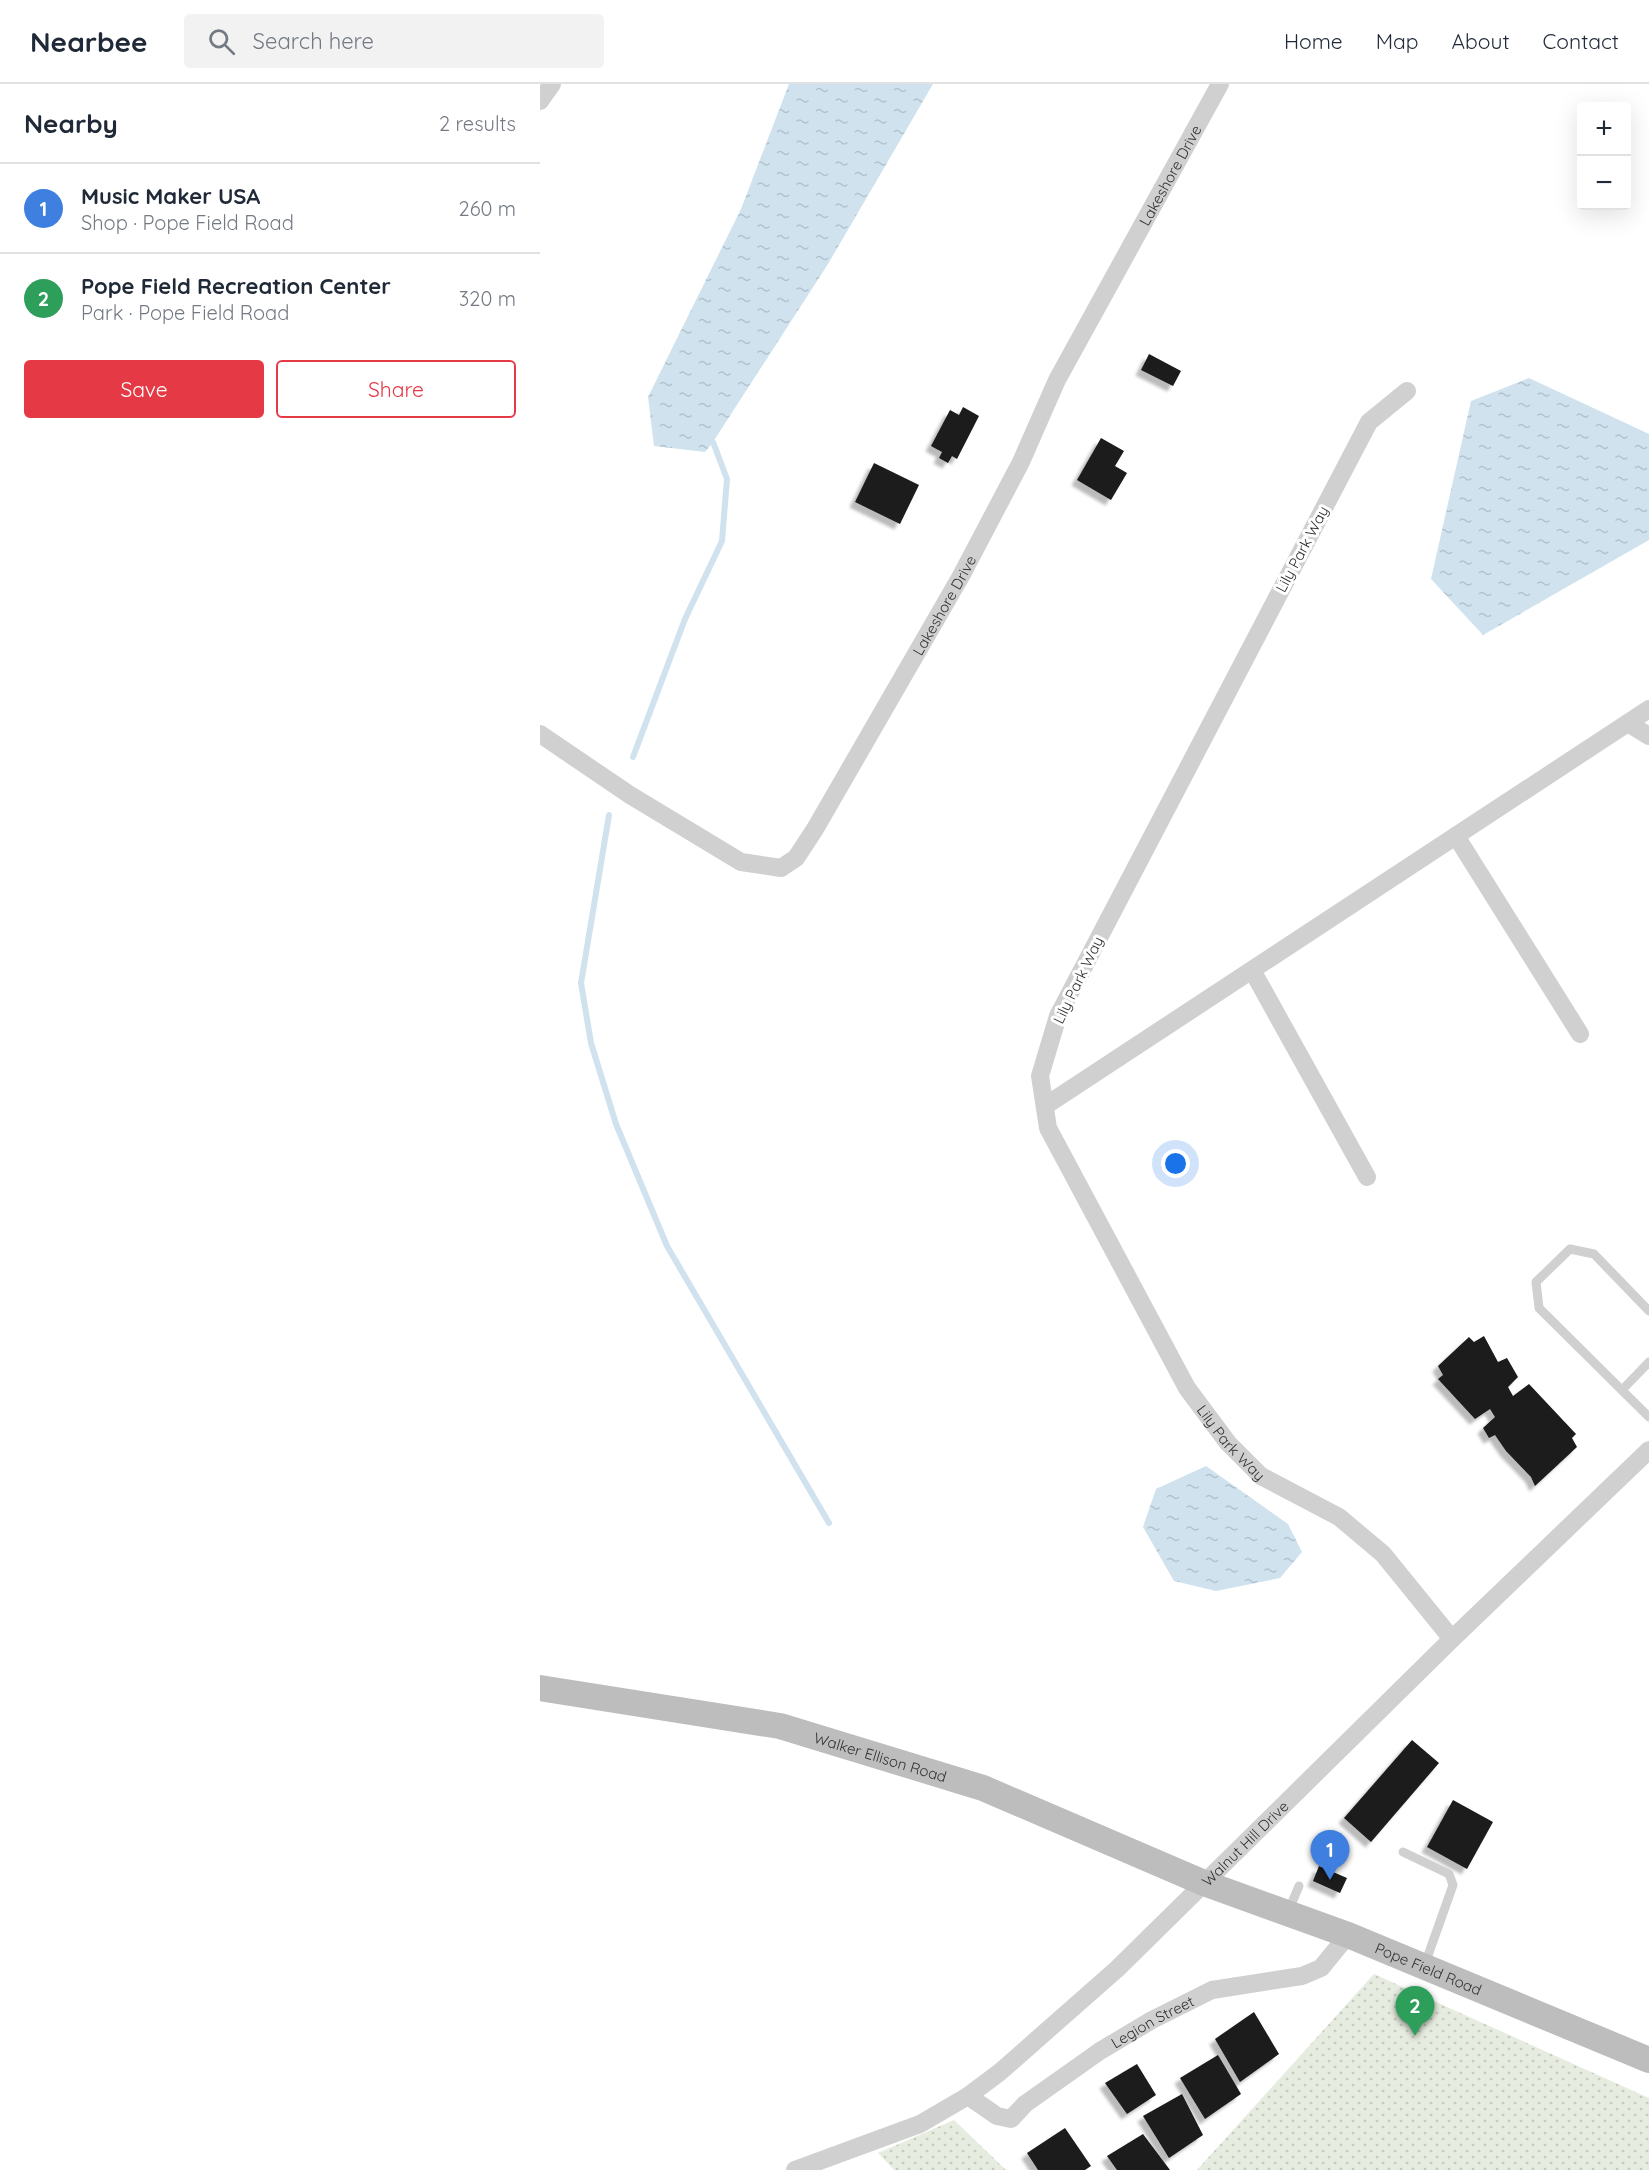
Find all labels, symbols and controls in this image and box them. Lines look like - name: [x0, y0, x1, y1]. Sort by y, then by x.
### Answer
- search box: [184, 14, 604, 68]
- text: Nearbee: [30, 24, 148, 59]
- icon: search: [205, 25, 238, 58]
- text: Search here: [253, 27, 374, 55]
- text: Home: [1284, 28, 1343, 54]
- text: Map: [1376, 28, 1419, 54]
- text: About: [1452, 28, 1510, 54]
- text: Contact: [1543, 28, 1619, 54]
- map controls: [1577, 102, 1631, 210]
- button: +: [1577, 102, 1631, 156]
- text: Nearby: [24, 107, 118, 140]
- text: 2 results: [439, 111, 516, 136]
- street label: Lakeshore Drive: [1135, 121, 1205, 229]
- button: −: [1577, 156, 1631, 210]
- text: Music Maker USA: [81, 182, 260, 210]
- text: 1: [40, 196, 47, 221]
- text: 260 m: [459, 196, 516, 221]
- text: Shop · Pope Field Road: [81, 210, 294, 235]
- text: Pope Field Recreation Center: [81, 272, 391, 300]
- text: 2: [38, 286, 49, 311]
- text: 320 m: [459, 286, 516, 311]
- text: Park · Pope Field Road: [81, 300, 289, 325]
- button: Save: [24, 360, 264, 418]
- button: Share: [276, 360, 516, 418]
- street label: Lily Park Way: [1271, 503, 1333, 595]
- street label: Lakeshore Drive: [908, 552, 980, 658]
- street label: Lily Park Way: [1049, 933, 1107, 1027]
- your location: [1161, 1149, 1190, 1178]
- street label: Lily Park Way: [1193, 1401, 1270, 1485]
- street label: Walker Ellison Road: [812, 1727, 949, 1786]
- street label: Walnut Hill Drive: [1197, 1796, 1292, 1890]
- pin: 1: [1310, 1830, 1350, 1880]
- street label: Pope Field Road: [1372, 1938, 1484, 1999]
- pin: 2: [1396, 1986, 1434, 2036]
- street label: Legion Street: [1107, 1991, 1197, 2052]

